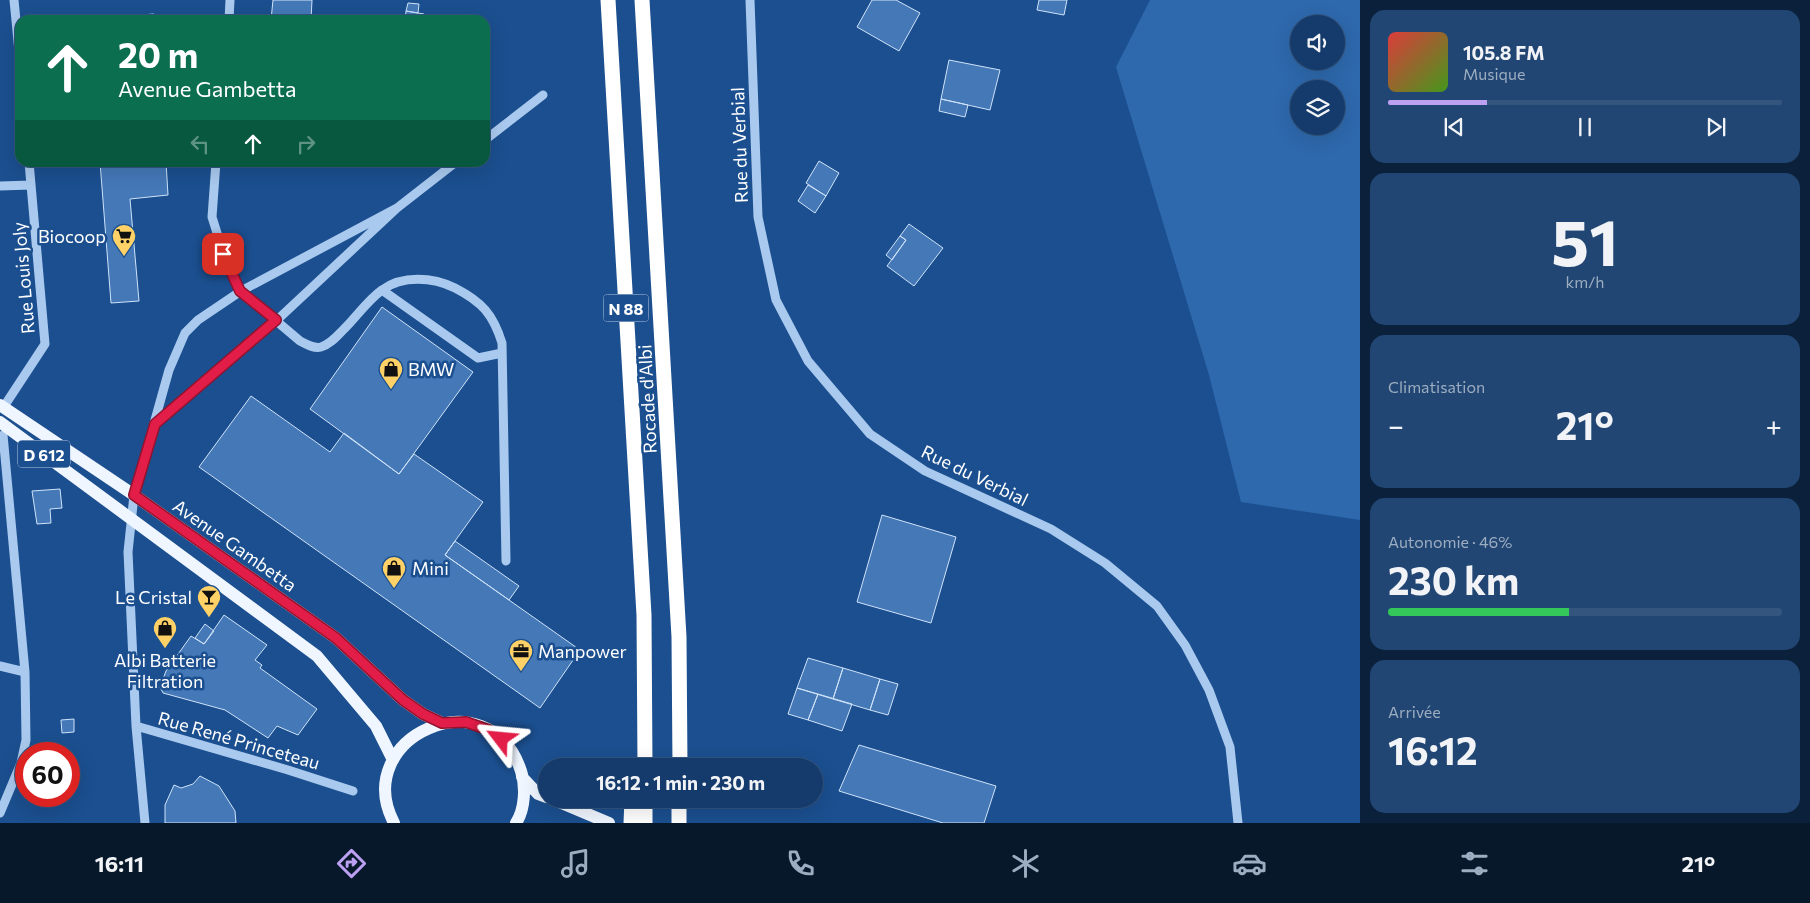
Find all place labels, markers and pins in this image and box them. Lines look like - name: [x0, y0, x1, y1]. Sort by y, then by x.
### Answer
- supermarket icon: Biocoop: [111, 223, 137, 257]
- place label: Biocoop: [38, 225, 106, 247]
- pin: [202, 233, 244, 275]
- shop icon: BMW: [378, 356, 404, 390]
- place label: BMW: [408, 358, 454, 380]
- shop icon: Mini: [381, 555, 407, 589]
- place label: Mini: [412, 557, 449, 579]
- bar icon: Le Cristal: [196, 584, 222, 618]
- place label: Le Cristal: [115, 586, 192, 608]
- shop icon: Albi Batterie Filtration: [152, 615, 178, 649]
- office icon: Manpower: [508, 638, 534, 672]
- place label: Manpower: [538, 640, 627, 662]
- place label: Albi Batterie Filtration: [114, 649, 216, 692]

